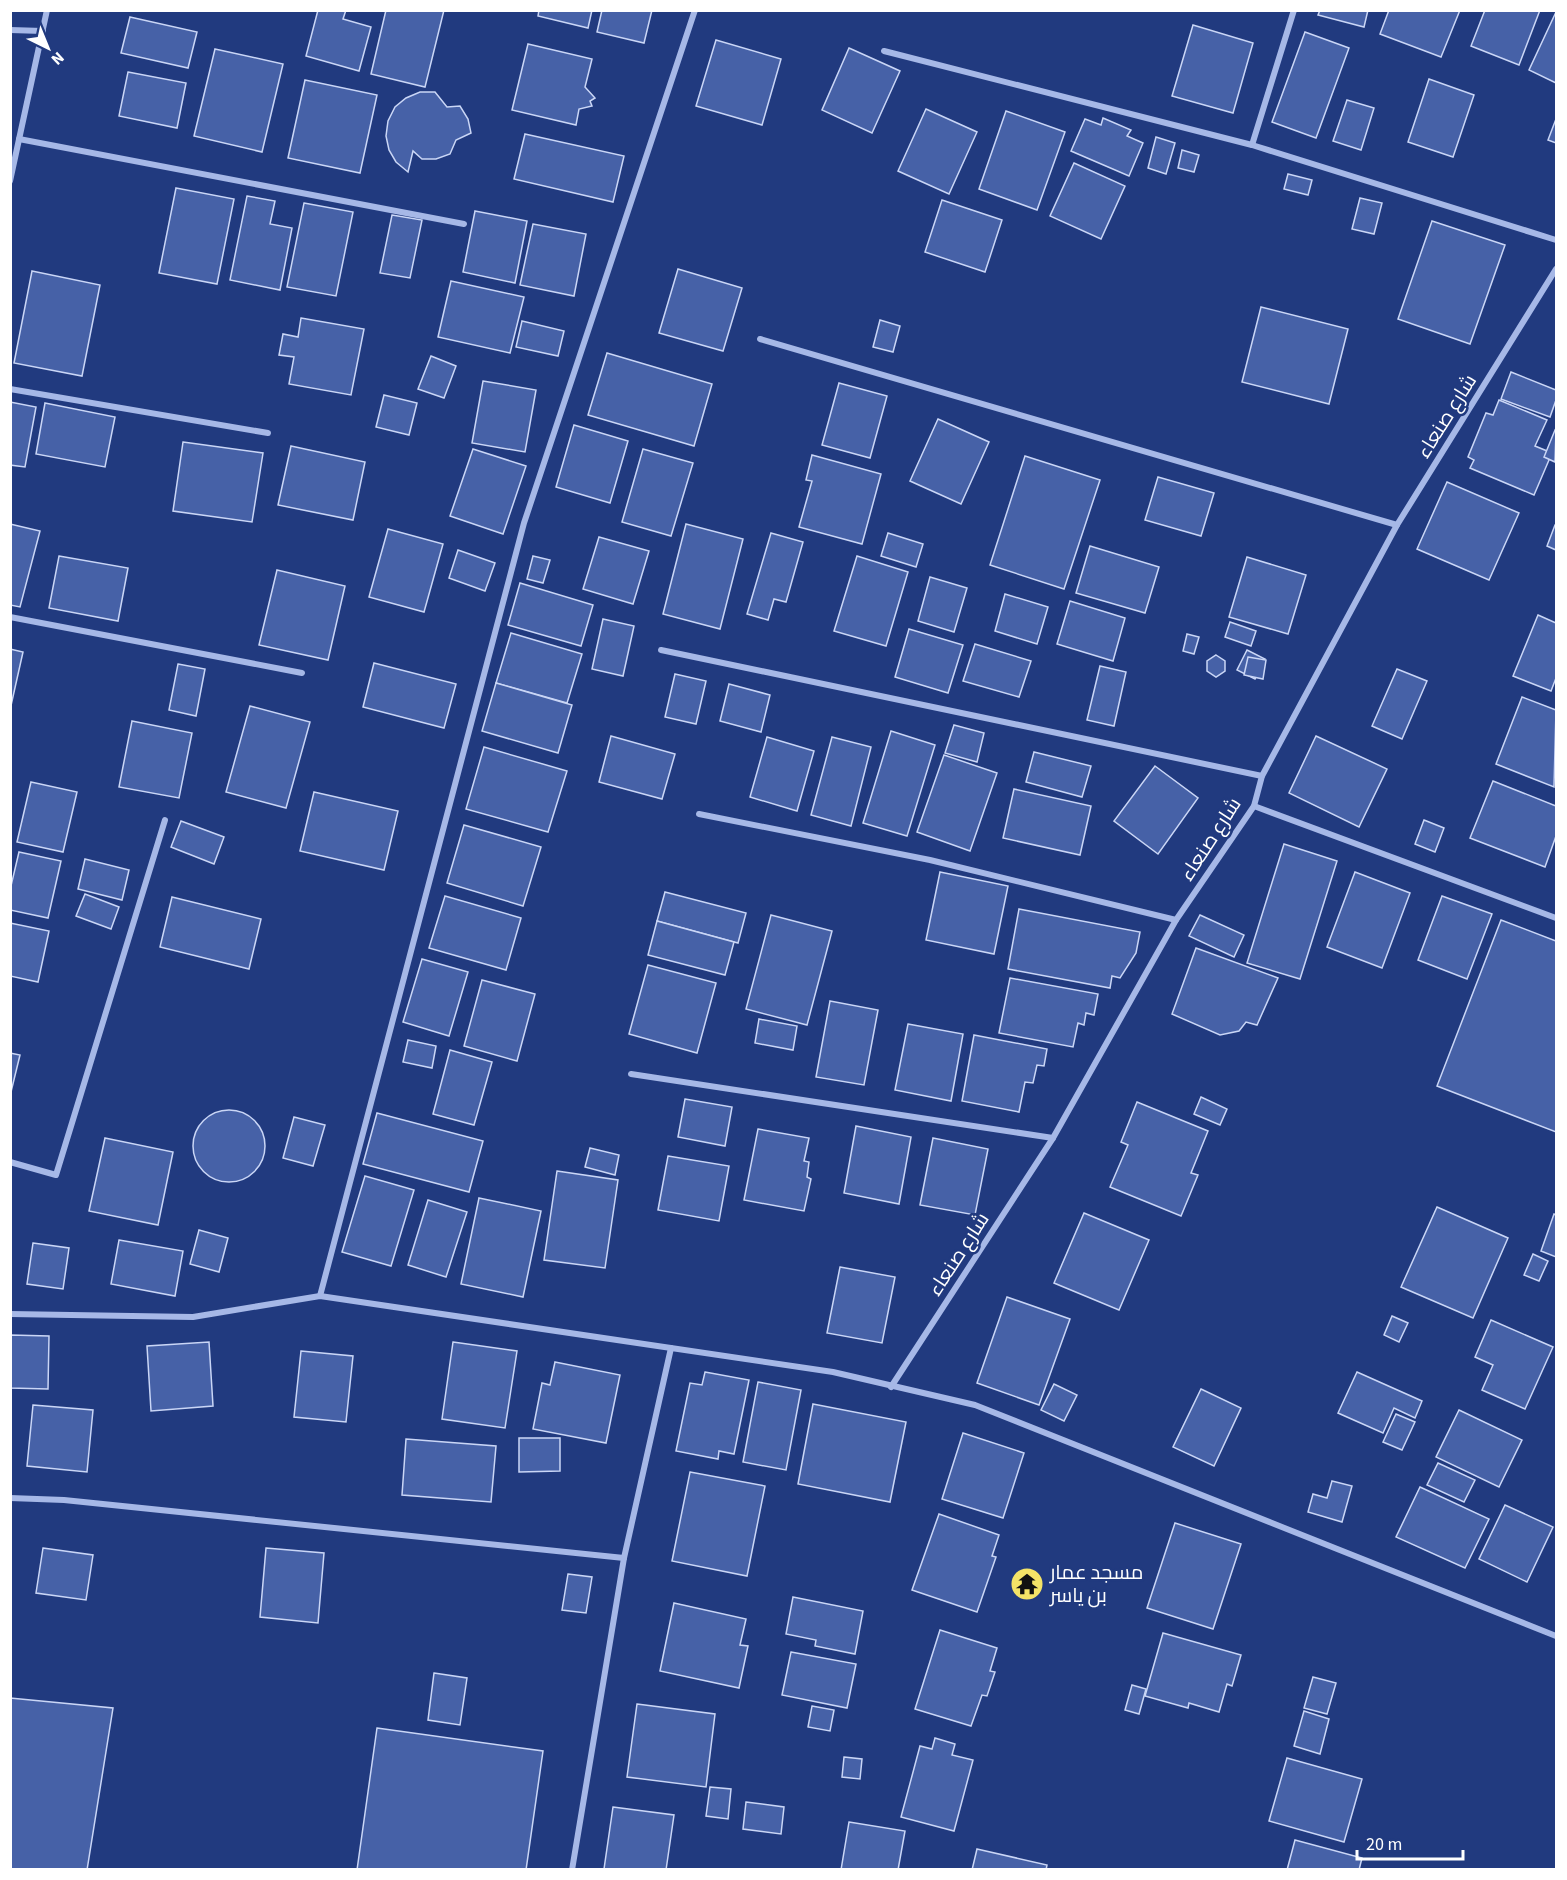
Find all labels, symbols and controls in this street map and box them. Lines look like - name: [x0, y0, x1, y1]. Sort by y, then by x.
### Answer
- north arrow: [18, 18, 78, 78]
- text: N: [46, 47, 69, 70]
- street label: شارع صنعاء: [1410, 369, 1484, 464]
- street label: شارع صنعاء: [1173, 792, 1248, 887]
- street label: شارع صنعاء: [921, 1207, 996, 1302]
- place label: مسجد عمار بن ياسر: [1049, 1559, 1143, 1610]
- temple icon: مسجد عمار بن ياسر: [1009, 1566, 1045, 1602]
- scale bar: [1357, 1823, 1464, 1861]
- text: 20 m: [1366, 1832, 1402, 1857]

